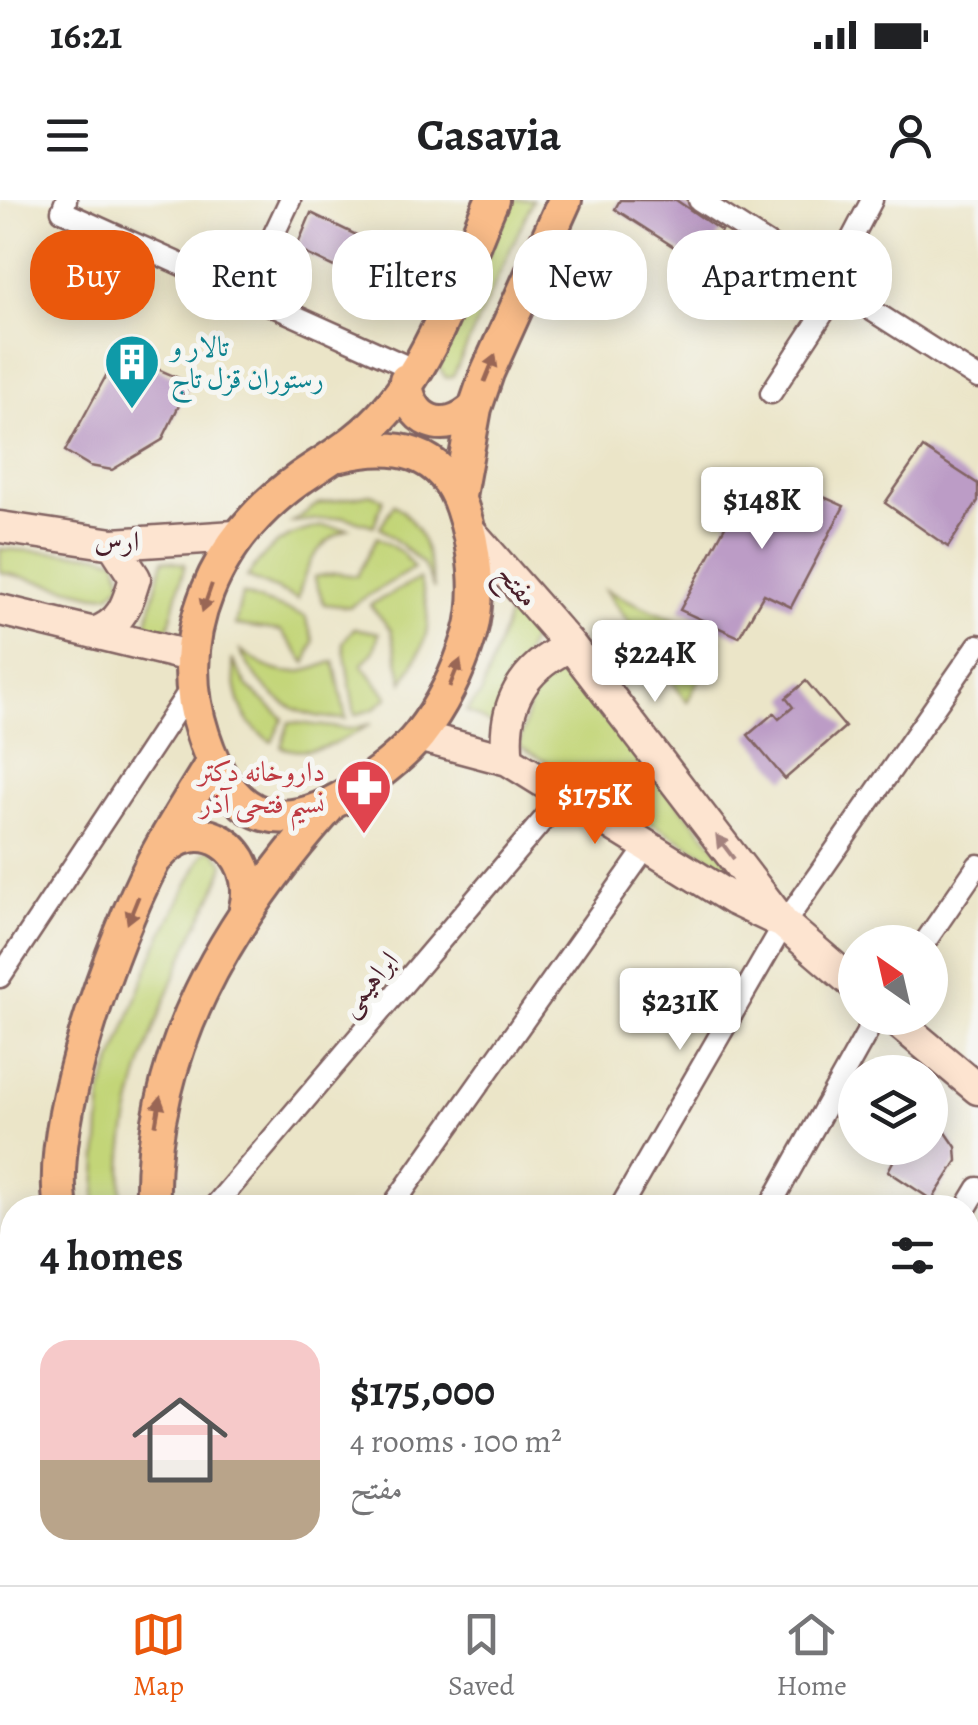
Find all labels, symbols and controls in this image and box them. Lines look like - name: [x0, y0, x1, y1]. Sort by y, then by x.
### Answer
- text: 16:21: [50, 9, 122, 61]
- text: Casavia: [417, 104, 561, 166]
- icon: menu: [40, 108, 95, 163]
- icon: person: [883, 108, 938, 163]
- chip: Buy: [30, 230, 155, 320]
- chip: Rent: [175, 230, 312, 320]
- chip: Filters: [332, 230, 493, 320]
- chip: New: [513, 230, 647, 320]
- chip: Apartment: [667, 230, 892, 320]
- place label: تالار و رستوران قزل تاج: [168, 328, 324, 404]
- building icon: تالار و رستوران قزل تاج: [102, 332, 162, 411]
- one-way arrow: [482, 353, 498, 383]
- pin: $148K: [692, 467, 832, 552]
- text: $148K: [723, 477, 801, 521]
- street label: ارس: [94, 521, 140, 561]
- street label: مفتح: [484, 556, 547, 619]
- one-way arrow: [198, 584, 213, 614]
- pin: $224K: [585, 620, 725, 705]
- text: $224K: [614, 630, 696, 674]
- one-way arrow: [448, 658, 464, 688]
- place label: داروخانه دکتر نسیم فتحی آذر: [195, 753, 325, 831]
- pharmacy icon: داروخانه دکتر نسیم فتحی آذر: [334, 757, 394, 836]
- pin: $175K: [525, 762, 665, 847]
- text: $175K: [558, 772, 632, 816]
- one-way arrow: [716, 834, 736, 860]
- one-way arrow: [125, 896, 141, 926]
- north arrow: [838, 925, 948, 1035]
- map controls: [838, 925, 948, 1165]
- street label: ابراهیمی: [330, 943, 407, 1024]
- pin: $231K: [610, 968, 750, 1053]
- text: $231K: [642, 978, 718, 1022]
- button: layers: [838, 1055, 948, 1165]
- one-way arrow: [151, 1094, 166, 1126]
- text: 4 homes: [40, 1227, 183, 1284]
- icon: filters: [885, 1228, 940, 1283]
- text: $175,000: [350, 1362, 495, 1419]
- icon: home: [120, 1380, 240, 1500]
- text: 4 rooms · 100 m²: [350, 1419, 562, 1463]
- text: مفتح: [350, 1466, 403, 1510]
- tab: Map: [131, 1607, 186, 1705]
- tab: Saved: [448, 1607, 515, 1705]
- tab: Home: [777, 1607, 847, 1705]

